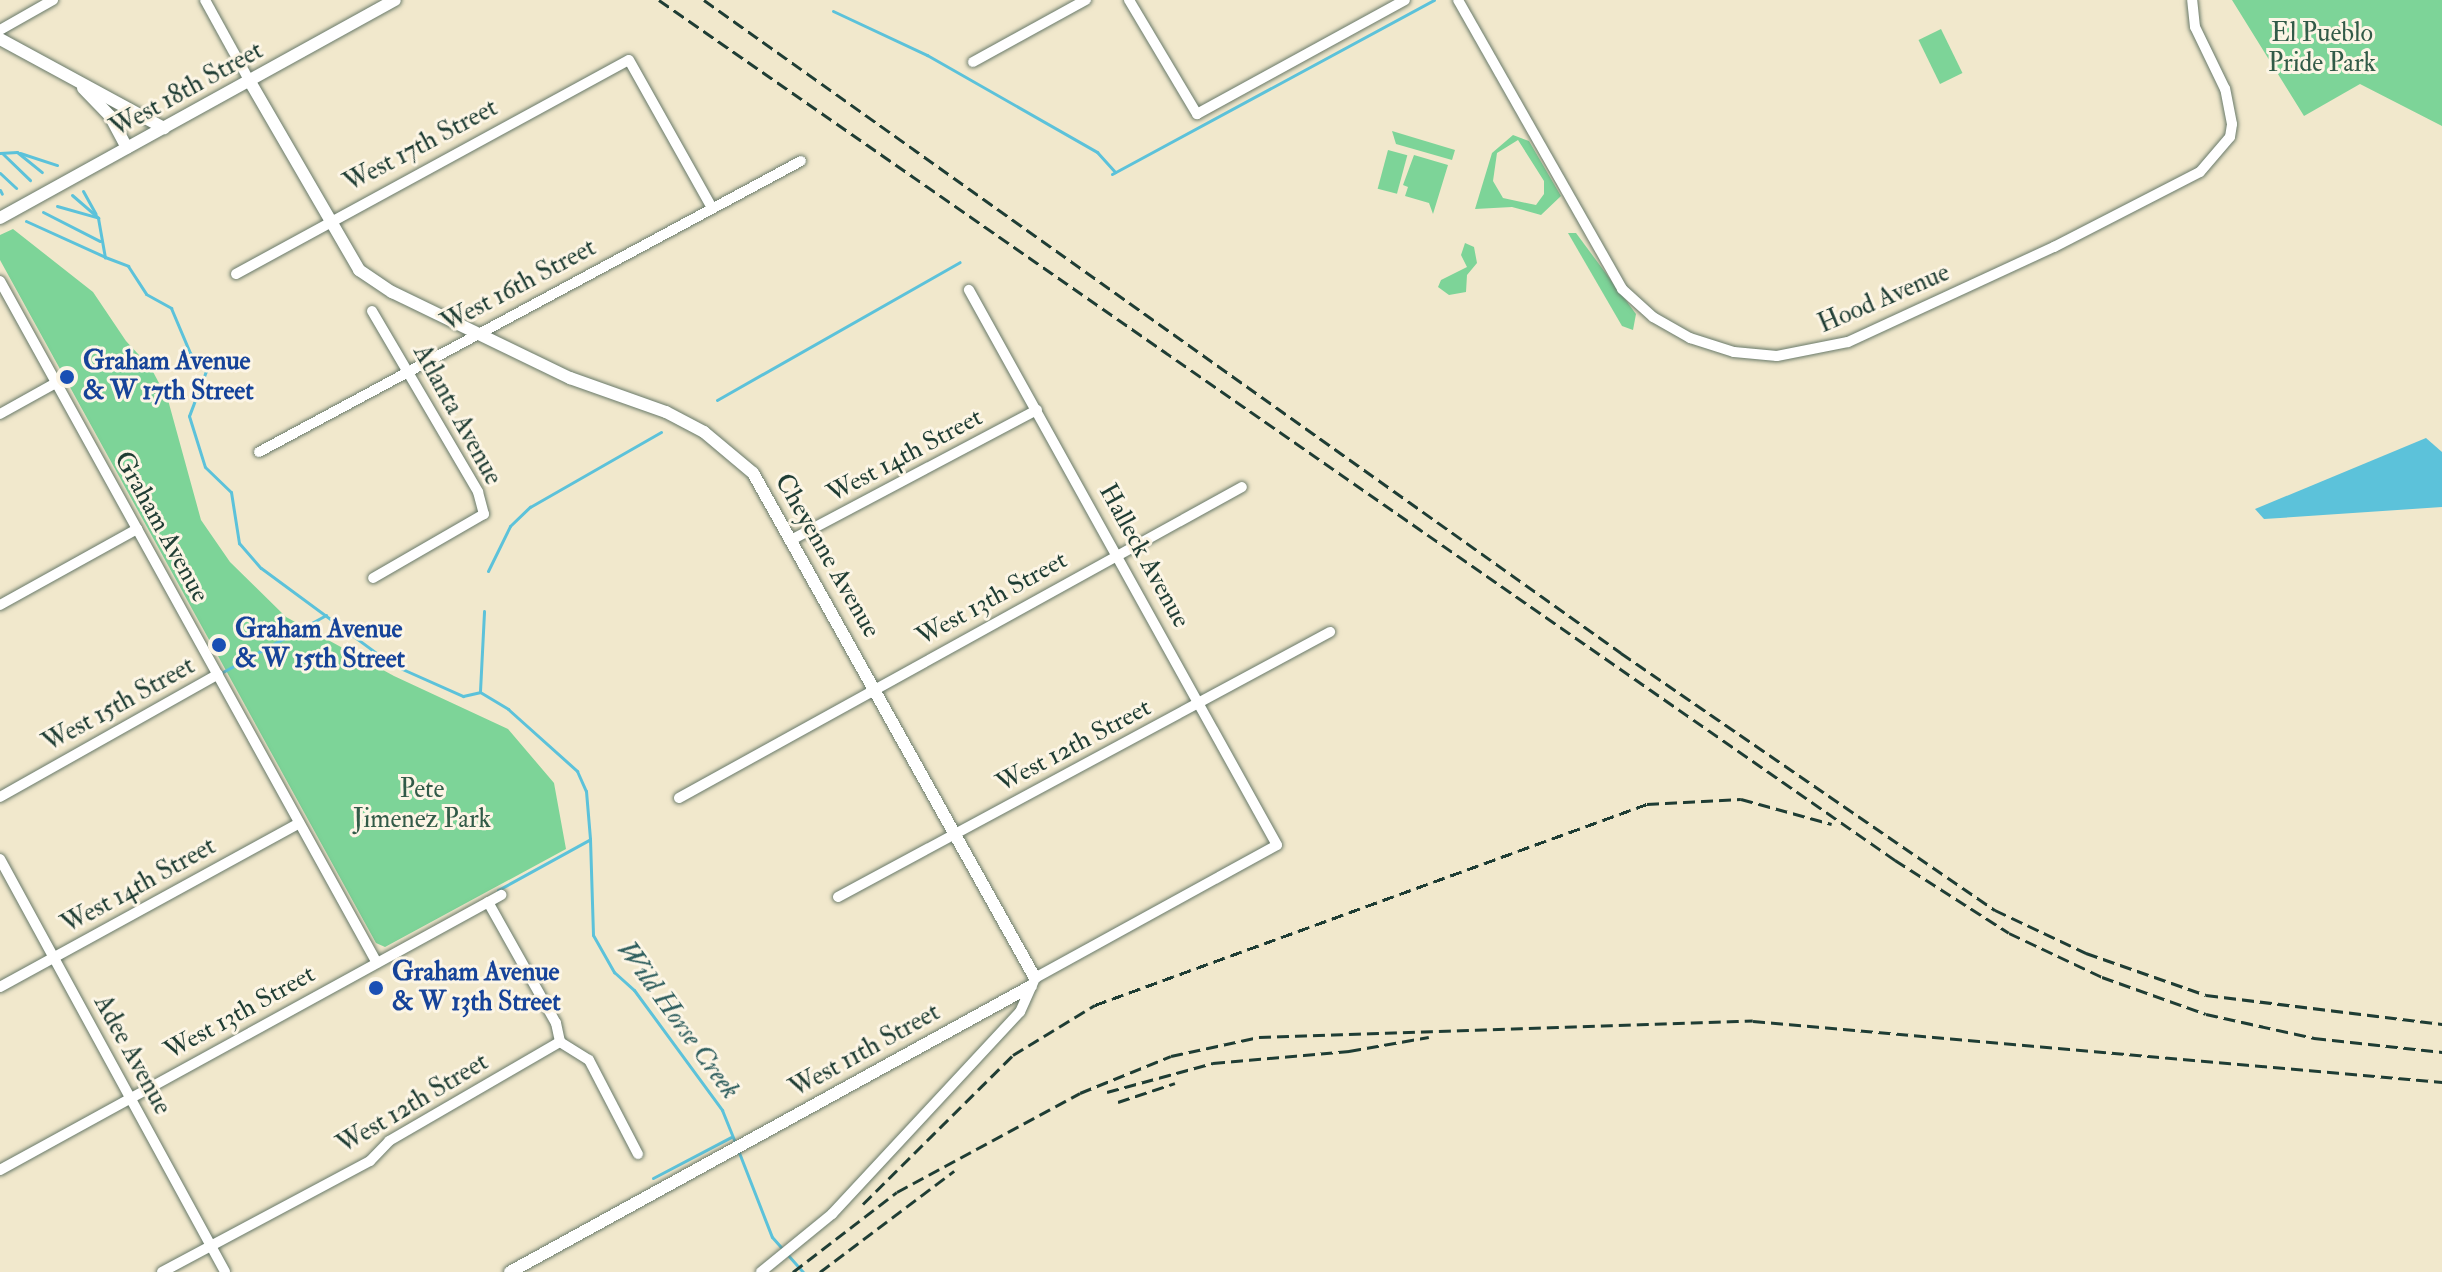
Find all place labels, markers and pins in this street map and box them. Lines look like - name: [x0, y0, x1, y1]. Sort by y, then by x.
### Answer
- place label: Graham Avenue & W 17th Street: [83, 346, 254, 408]
- marker: Graham Avenue & W 17th Street: [58, 368, 76, 386]
- place label: Graham Avenue & W 15th Street: [235, 614, 405, 676]
- marker: Graham Avenue & W 15th Street: [210, 636, 228, 654]
- place label: Graham Avenue & W 13th Street: [392, 957, 561, 1018]
- marker: Graham Avenue & W 13th Street: [367, 979, 385, 997]

